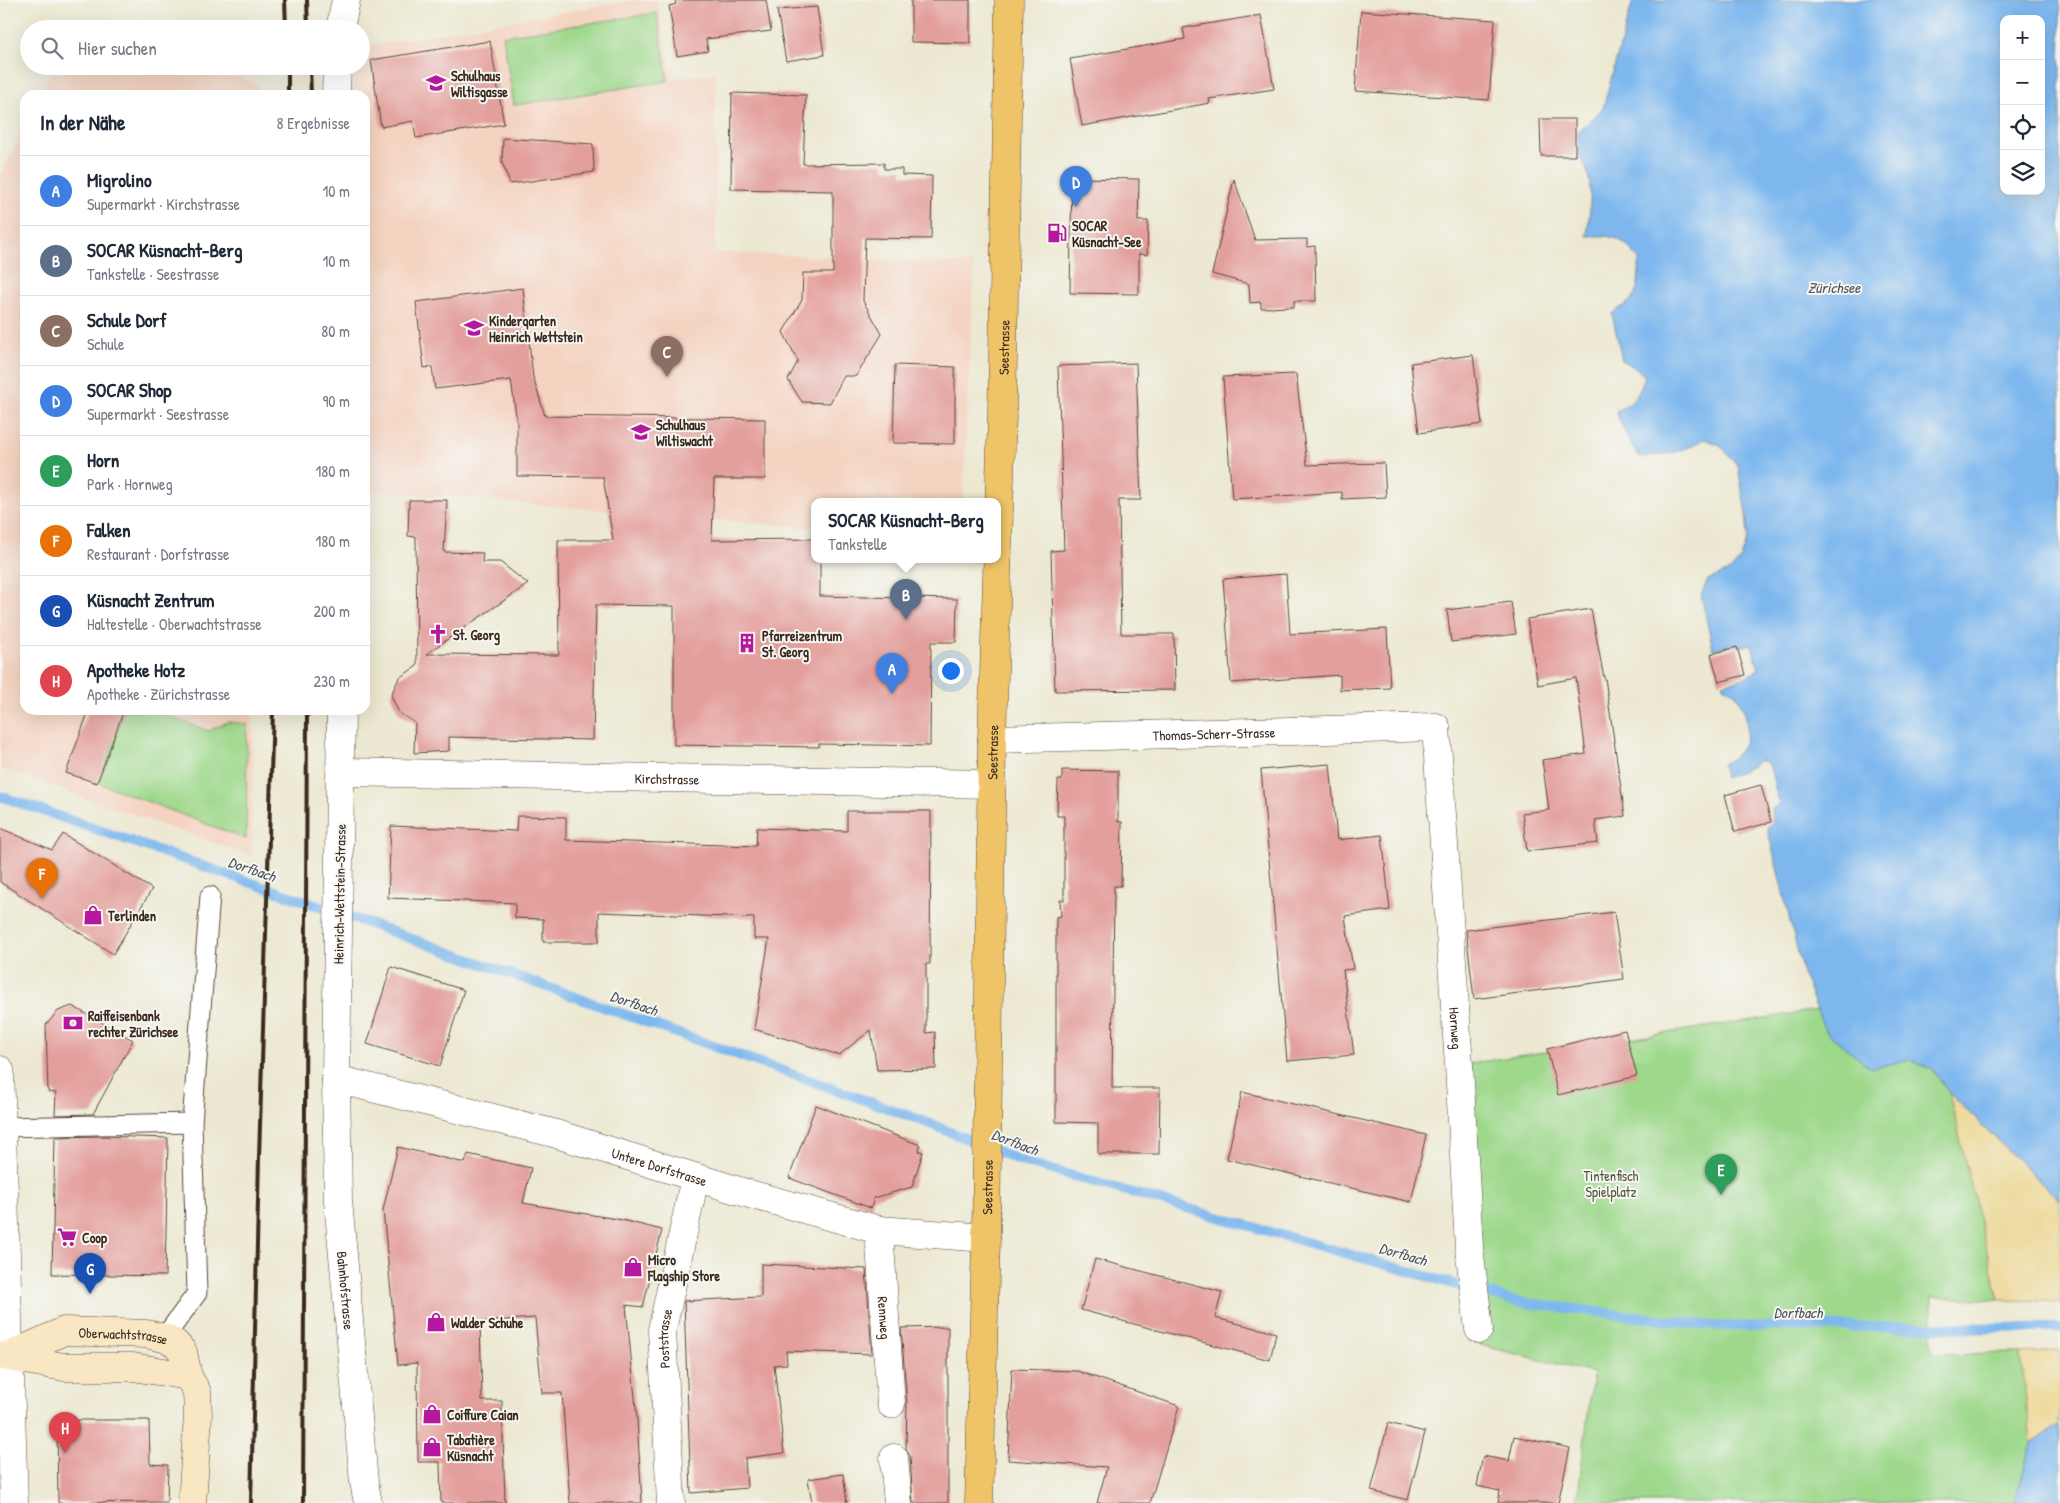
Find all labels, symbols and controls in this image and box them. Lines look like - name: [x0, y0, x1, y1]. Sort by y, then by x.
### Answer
- map controls: [2000, 15, 2045, 195]
- button: +: [2000, 15, 2045, 60]
- search box: [20, 20, 370, 75]
- icon: search: [38, 34, 66, 62]
- text: Hier suchen: [78, 35, 157, 61]
- button: −: [2000, 60, 2045, 105]
- place label: Schulhaus Wiltisgasse: [451, 66, 508, 103]
- school or university icon: Schulhaus Wiltisgasse: [425, 72, 447, 94]
- button: locate: [2000, 105, 2045, 150]
- text: In der Nähe: [40, 108, 125, 137]
- text: 8 Ergebnisse: [277, 112, 350, 134]
- button: layers: [2000, 150, 2045, 195]
- pin: D: [1060, 166, 1092, 207]
- text: Migrolino: [87, 167, 152, 193]
- text: A: [52, 180, 60, 202]
- text: 10 m: [322, 180, 350, 202]
- text: Supermarkt · Kirchstrasse: [87, 193, 240, 215]
- place label: SOCAR Küsnacht-See: [1072, 216, 1142, 251]
- fuel station icon: SOCAR Küsnacht-See: [1046, 222, 1068, 244]
- text: SOCAR Küsnacht-Berg: [87, 237, 242, 263]
- text: B: [52, 250, 60, 272]
- text: 10 m: [322, 250, 350, 272]
- text: Tankstelle · Seestrasse: [87, 263, 219, 285]
- water label: Zürichsee: [1808, 277, 1861, 298]
- text: Schule Dorf: [87, 307, 166, 333]
- place label: Kindergarten Heinrich Wettstein: [489, 311, 583, 346]
- school or university icon: Kindergarten Heinrich Wettstein: [463, 317, 485, 339]
- street label: Seestrasse: [993, 319, 1013, 375]
- text: C: [52, 320, 60, 342]
- text: 80 m: [321, 320, 350, 342]
- text: Schule: [87, 333, 124, 355]
- pin: C: [651, 336, 683, 377]
- text: SOCAR Shop: [87, 377, 171, 403]
- text: D: [52, 390, 60, 412]
- text: 90 m: [322, 390, 350, 412]
- text: Supermarkt · Seestrasse: [87, 403, 229, 425]
- place label: Schulhaus Wiltiswacht: [656, 415, 714, 450]
- school or university icon: Schulhaus Wiltiswacht: [630, 421, 652, 443]
- text: Horn: [87, 447, 119, 473]
- text: E: [52, 460, 60, 482]
- text: 180 m: [316, 460, 350, 482]
- text: Park · Hornweg: [87, 473, 173, 495]
- popup: [811, 498, 1001, 563]
- text: SOCAR Küsnacht-Berg: [828, 507, 984, 533]
- text: Falken: [87, 517, 131, 543]
- text: F: [53, 530, 59, 552]
- text: 180 m: [316, 530, 350, 552]
- text: Tankstelle: [828, 533, 887, 555]
- text: Restaurant · Dorfstrasse: [87, 543, 229, 565]
- pin: B: [890, 579, 922, 620]
- text: Küsnacht Zentrum: [87, 587, 214, 613]
- text: G: [52, 600, 60, 622]
- text: 200 m: [314, 600, 350, 622]
- text: Haltestelle · Oberwachtstrasse: [87, 613, 262, 635]
- church icon: St. Georg: [427, 623, 449, 645]
- place label: St. Georg: [453, 625, 500, 646]
- place label: Pfarreizentrum St. Georg: [762, 626, 842, 663]
- building icon: Pfarreizentrum St. Georg: [736, 632, 758, 654]
- pin: A: [876, 653, 908, 694]
- text: Apotheke Hotz: [87, 657, 185, 683]
- your location: [938, 658, 964, 684]
- text: H: [52, 670, 60, 692]
- text: 230 m: [314, 670, 350, 692]
- text: Apotheke · Zürichstrasse: [87, 683, 230, 705]
- street label: Thomas-Scherr-Strasse: [1152, 722, 1276, 744]
- street label: Seestrasse: [982, 724, 1002, 780]
- street label: Kirchstrasse: [634, 768, 700, 788]
- street label: Heinrich-Wettstein-Strasse: [328, 823, 350, 964]
- water label: Dorfbach: [226, 851, 280, 887]
- pin: F: [26, 858, 58, 899]
- shop icon: Terlinden: [82, 904, 104, 926]
- place label: Terlinden: [107, 906, 156, 925]
- water label: Dorfbach: [608, 985, 662, 1021]
- place label: Raiffeisenbank rechter Zürichsee: [88, 1006, 179, 1041]
- street label: Hornweg: [1446, 1006, 1467, 1050]
- bank icon: Raiffeisenbank rechter Zürichsee: [62, 1012, 84, 1034]
- water label: Dorfbach: [989, 1124, 1043, 1161]
- street label: Untere Dorfstrasse: [609, 1142, 710, 1190]
- pin: E: [1705, 1154, 1737, 1195]
- street label: Seestrasse: [977, 1159, 996, 1215]
- park label: Tintenfisch Spielplatz: [1583, 1166, 1639, 1202]
- supermarket icon: Coop: [56, 1226, 78, 1248]
- place label: Coop: [82, 1228, 108, 1249]
- water label: Dorfbach: [1377, 1237, 1431, 1271]
- street label: Bahnhofstrasse: [333, 1250, 359, 1331]
- place label: Micro Flagship Store: [647, 1250, 721, 1287]
- pin: G: [74, 1253, 106, 1294]
- shop icon: Micro Flagship Store: [622, 1256, 644, 1278]
- street label: Rennweg: [874, 1296, 896, 1340]
- water label: Dorfbach: [1774, 1302, 1824, 1323]
- street label: Poststrasse: [652, 1306, 676, 1369]
- shop icon: Walder Schuhe: [425, 1311, 447, 1333]
- place label: Walder Schuhe: [451, 1313, 524, 1332]
- street label: Oberwachtstrasse: [78, 1322, 172, 1349]
- shop icon: Coiffure Caian: [421, 1403, 443, 1425]
- place label: Coiffure Caian: [447, 1405, 519, 1424]
- pin: H: [49, 1412, 81, 1453]
- place label: Tabatière Küsnacht: [446, 1430, 495, 1465]
- shop icon: Tabatière Küsnacht: [421, 1436, 443, 1458]

